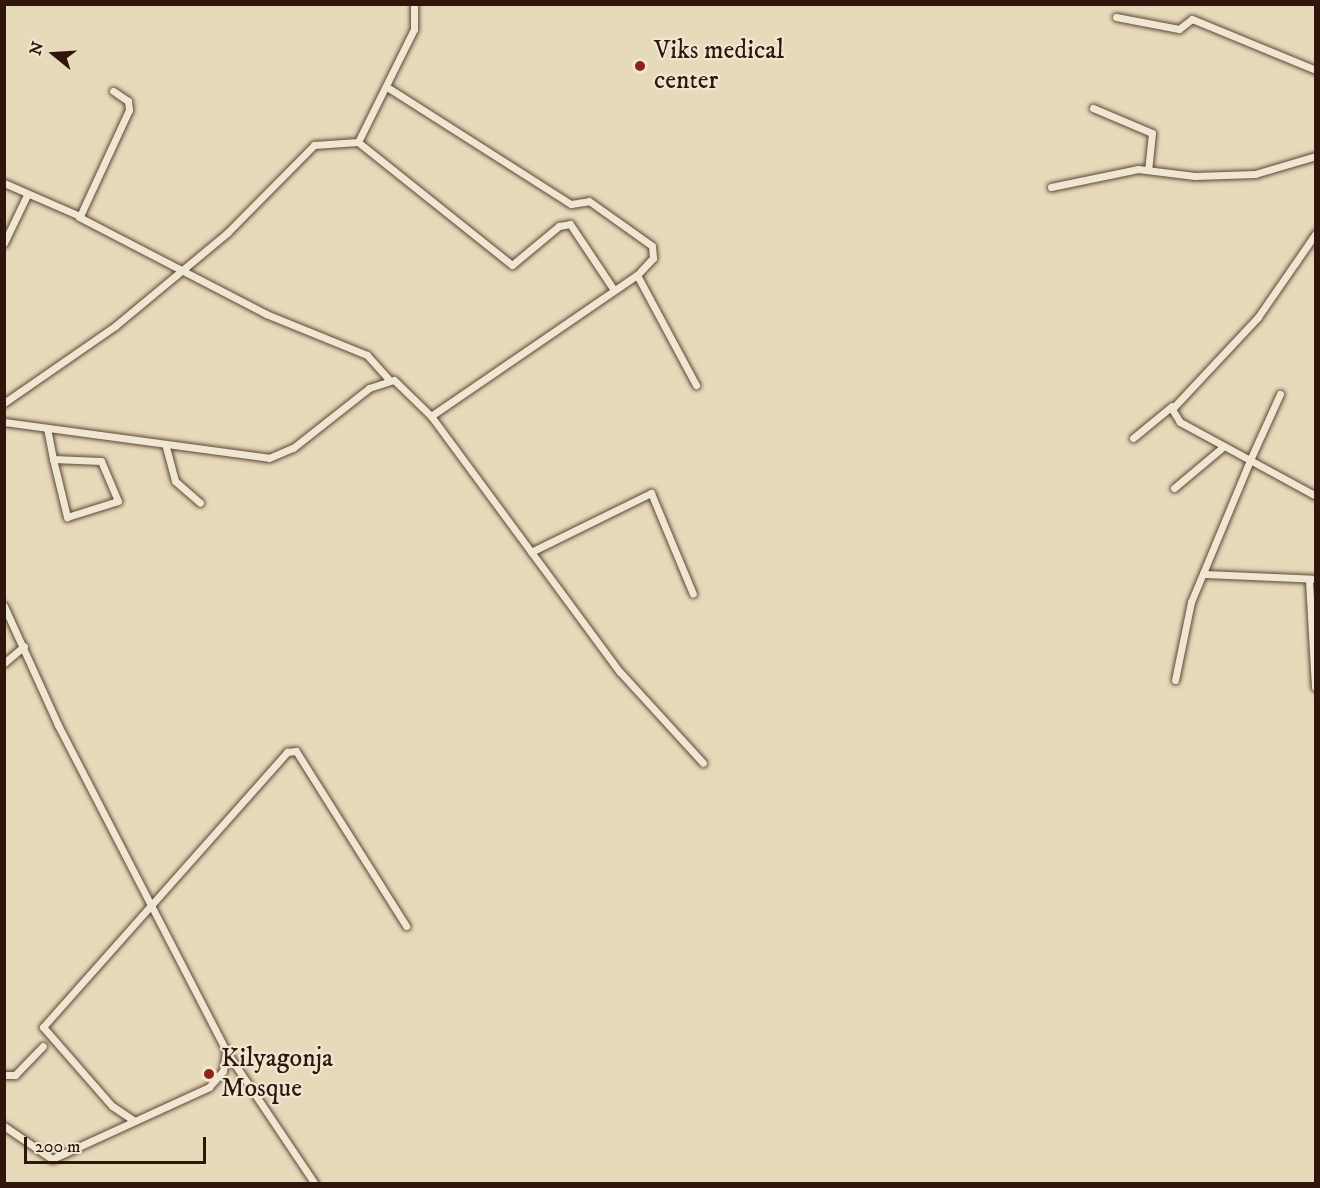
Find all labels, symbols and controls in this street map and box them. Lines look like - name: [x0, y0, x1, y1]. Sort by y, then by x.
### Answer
- north arrow: [24, 24, 84, 84]
- place label: Viks medical center: [654, 35, 784, 96]
- text: N: [25, 39, 48, 58]
- marker: Viks medical center: [631, 57, 649, 75]
- place label: Kilyagonja Mosque: [221, 1043, 333, 1104]
- marker: Kilyagonja Mosque: [202, 1067, 216, 1081]
- scale bar: [27, 1125, 208, 1163]
- text: 200 m: [35, 1136, 81, 1158]

